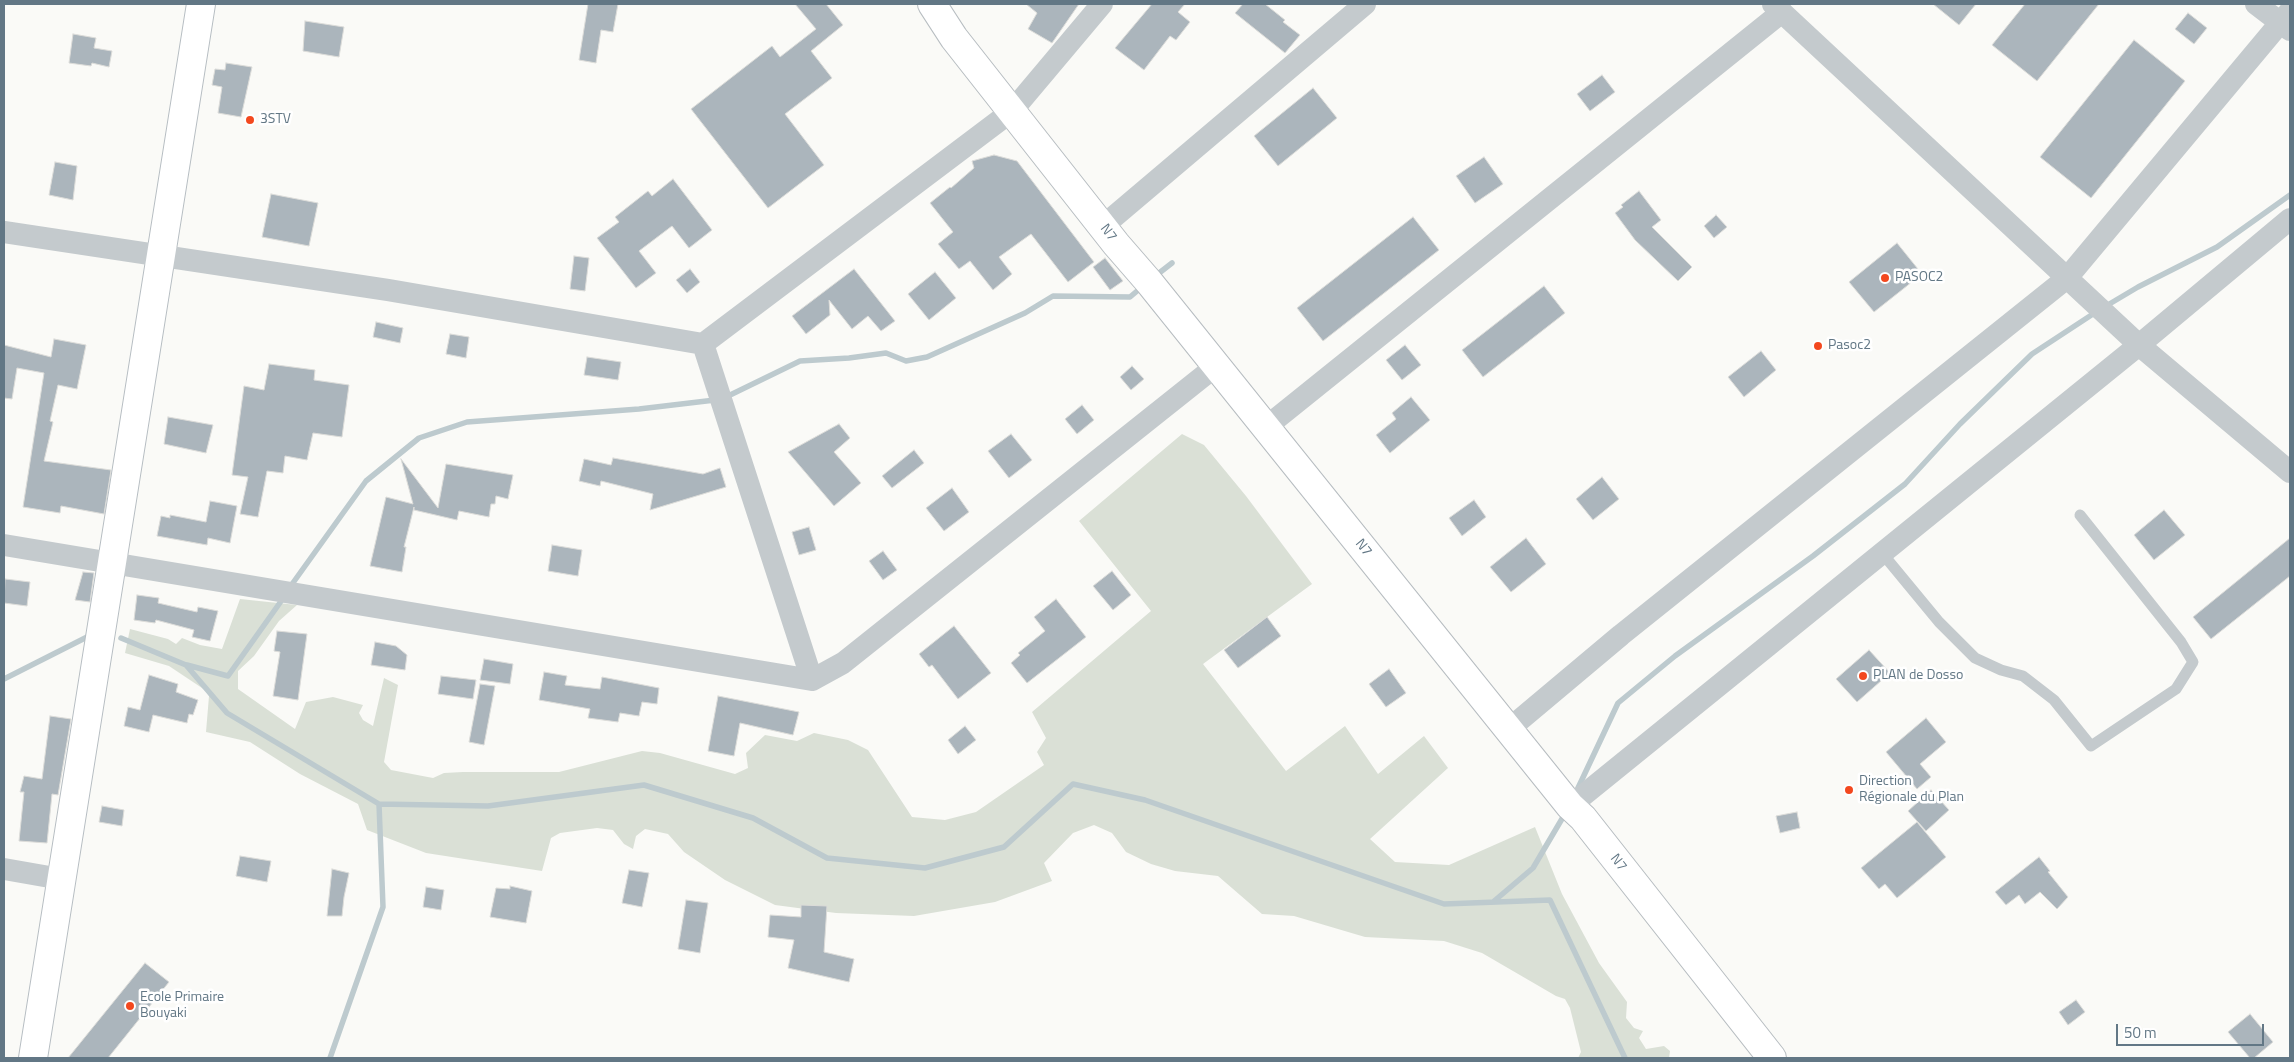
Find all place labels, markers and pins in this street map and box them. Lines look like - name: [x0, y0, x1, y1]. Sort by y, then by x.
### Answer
- place label: 3STV: [260, 112, 291, 128]
- marker: 3STV: [244, 114, 256, 126]
- place label: PASOC2: [1895, 270, 1943, 286]
- marker: PASOC2: [1879, 272, 1891, 284]
- place label: Pasoc2: [1828, 338, 1871, 354]
- marker: Pasoc2: [1812, 340, 1824, 352]
- place label: PLAN de Dosso: [1873, 668, 1963, 684]
- marker: PLAN de Dosso: [1857, 670, 1869, 682]
- place label: Direction Régionale du Plan: [1859, 774, 1964, 806]
- marker: Direction Régionale du Plan: [1843, 784, 1855, 796]
- place label: Ecole Primaire Bouyaki: [140, 990, 224, 1022]
- marker: Ecole Primaire Bouyaki: [124, 1000, 136, 1012]

